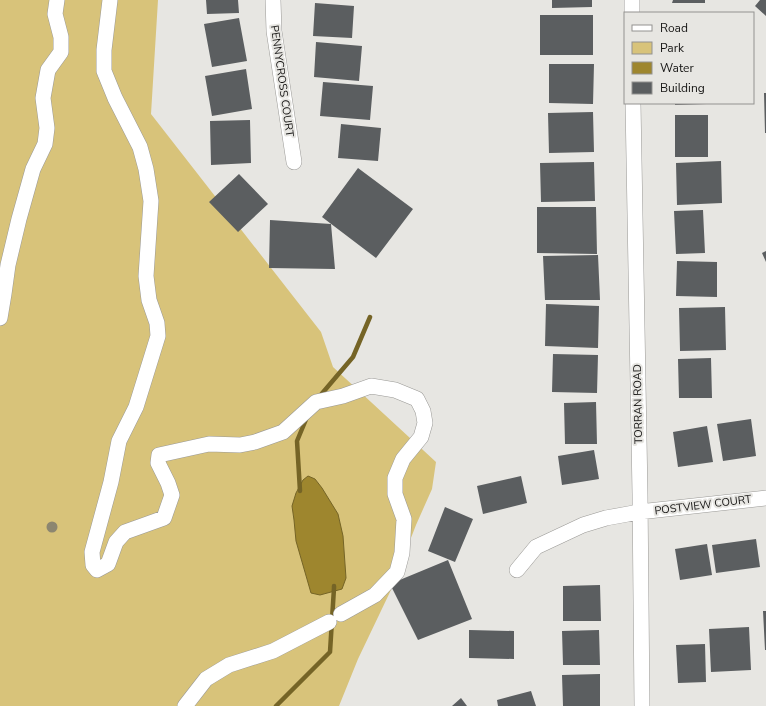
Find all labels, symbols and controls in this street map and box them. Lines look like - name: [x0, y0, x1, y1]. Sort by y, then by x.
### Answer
- legend: [624, 12, 754, 104]
- text: Road: [660, 20, 688, 36]
- street label: PENNYCROSS COURT: [267, 24, 297, 138]
- text: Park: [660, 40, 685, 56]
- text: Water: [660, 60, 694, 76]
- text: Building: [660, 80, 705, 96]
- street label: TORRAN ROAD: [630, 364, 646, 444]
- street label: POSTVIEW COURT: [654, 492, 753, 518]

